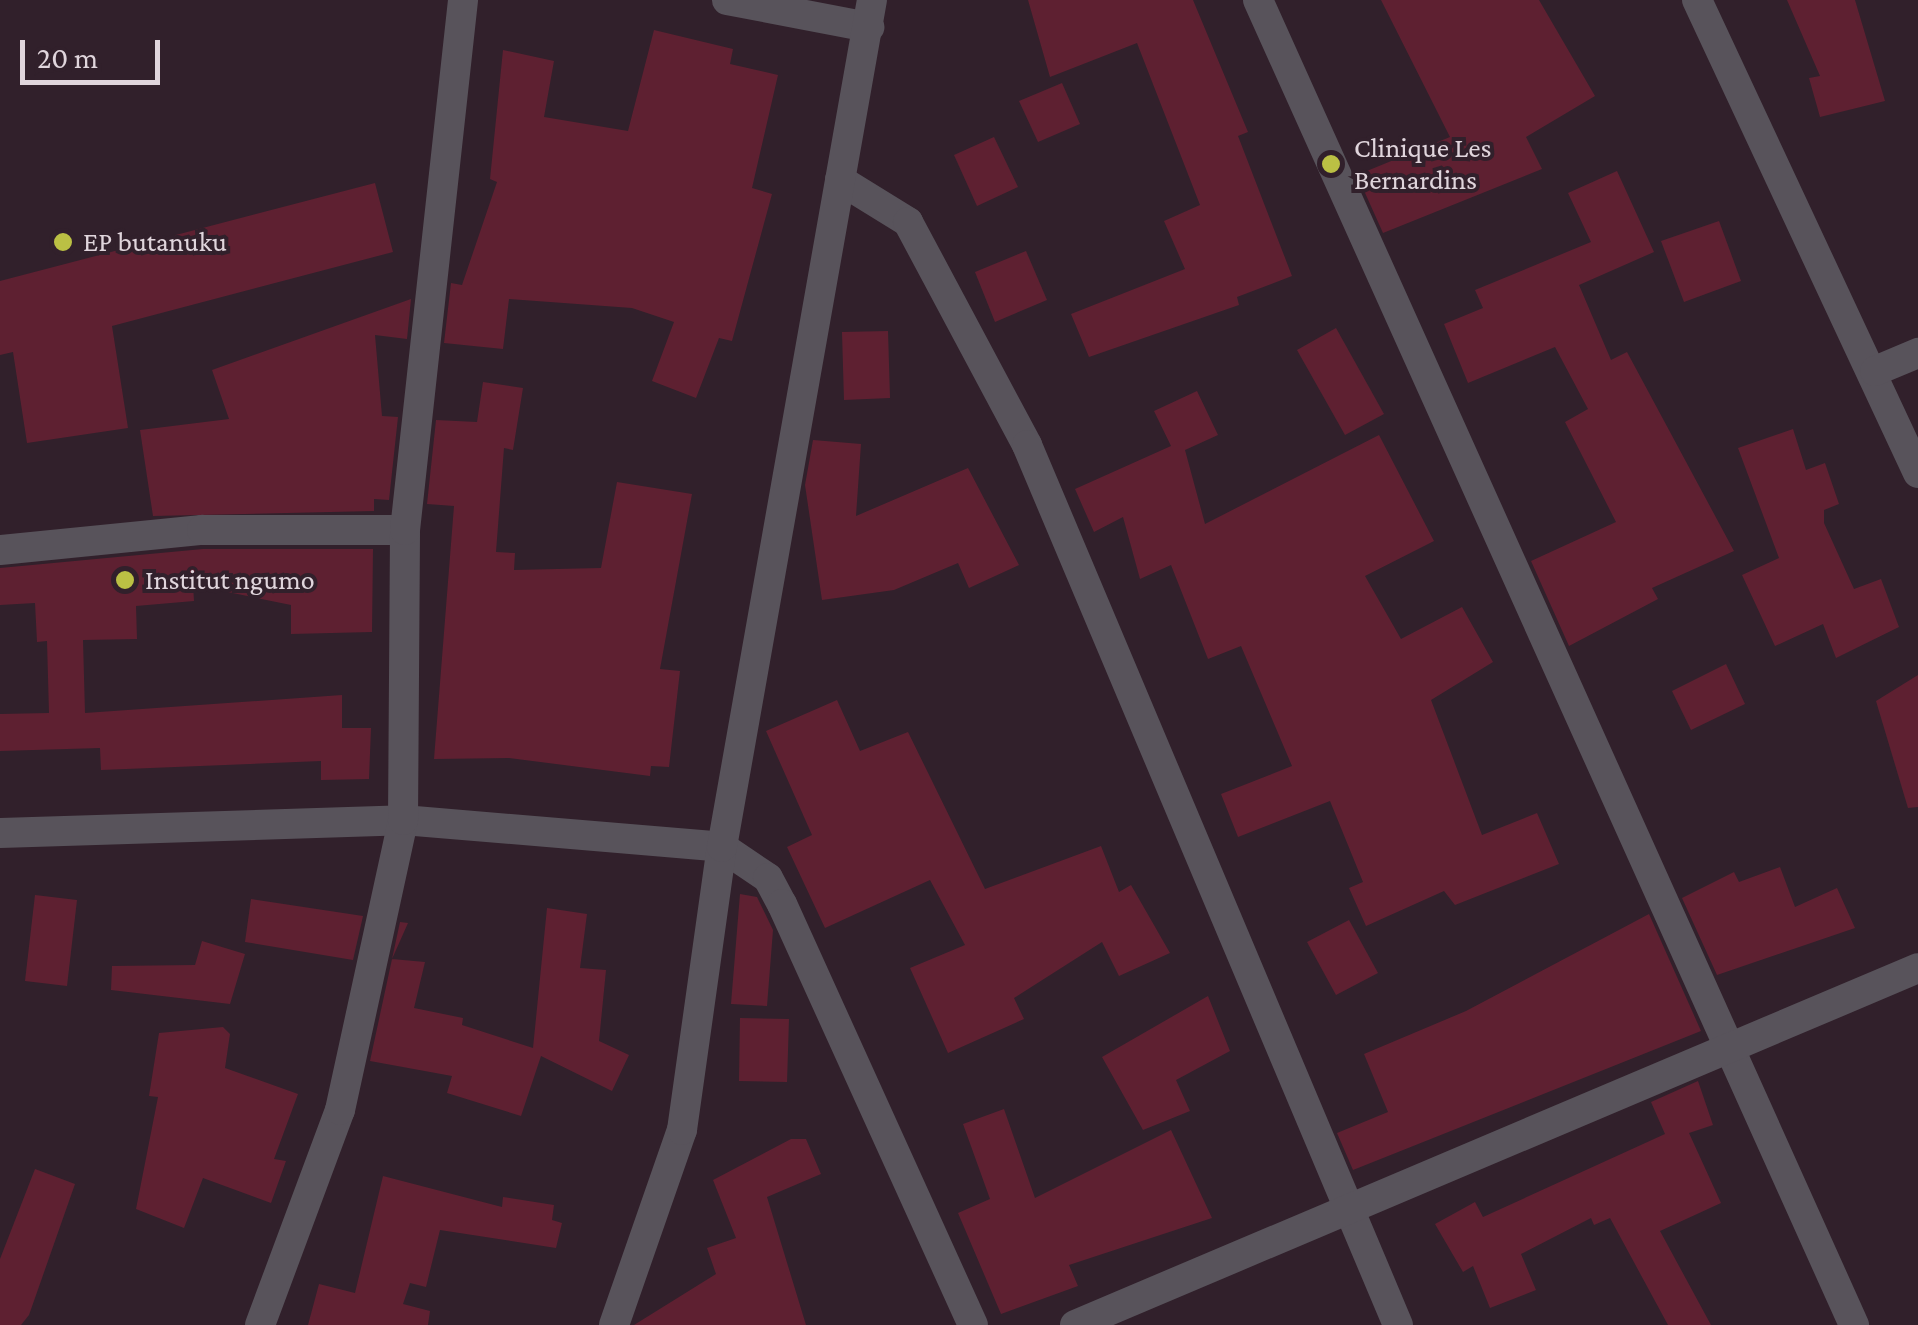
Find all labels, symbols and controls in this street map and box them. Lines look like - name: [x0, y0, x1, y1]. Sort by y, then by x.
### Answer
- scale bar: [25, 20, 165, 82]
- text: 20 m: [37, 41, 98, 74]
- place label: Clinique Les Bernardins: [1354, 131, 1492, 197]
- marker: Clinique Les Bernardins: [1318, 151, 1344, 177]
- place label: EP butanuku: [83, 225, 227, 259]
- marker: EP butanuku: [52, 231, 74, 253]
- place label: Institut ngumo: [145, 563, 315, 597]
- marker: Institut ngumo: [114, 569, 136, 591]

